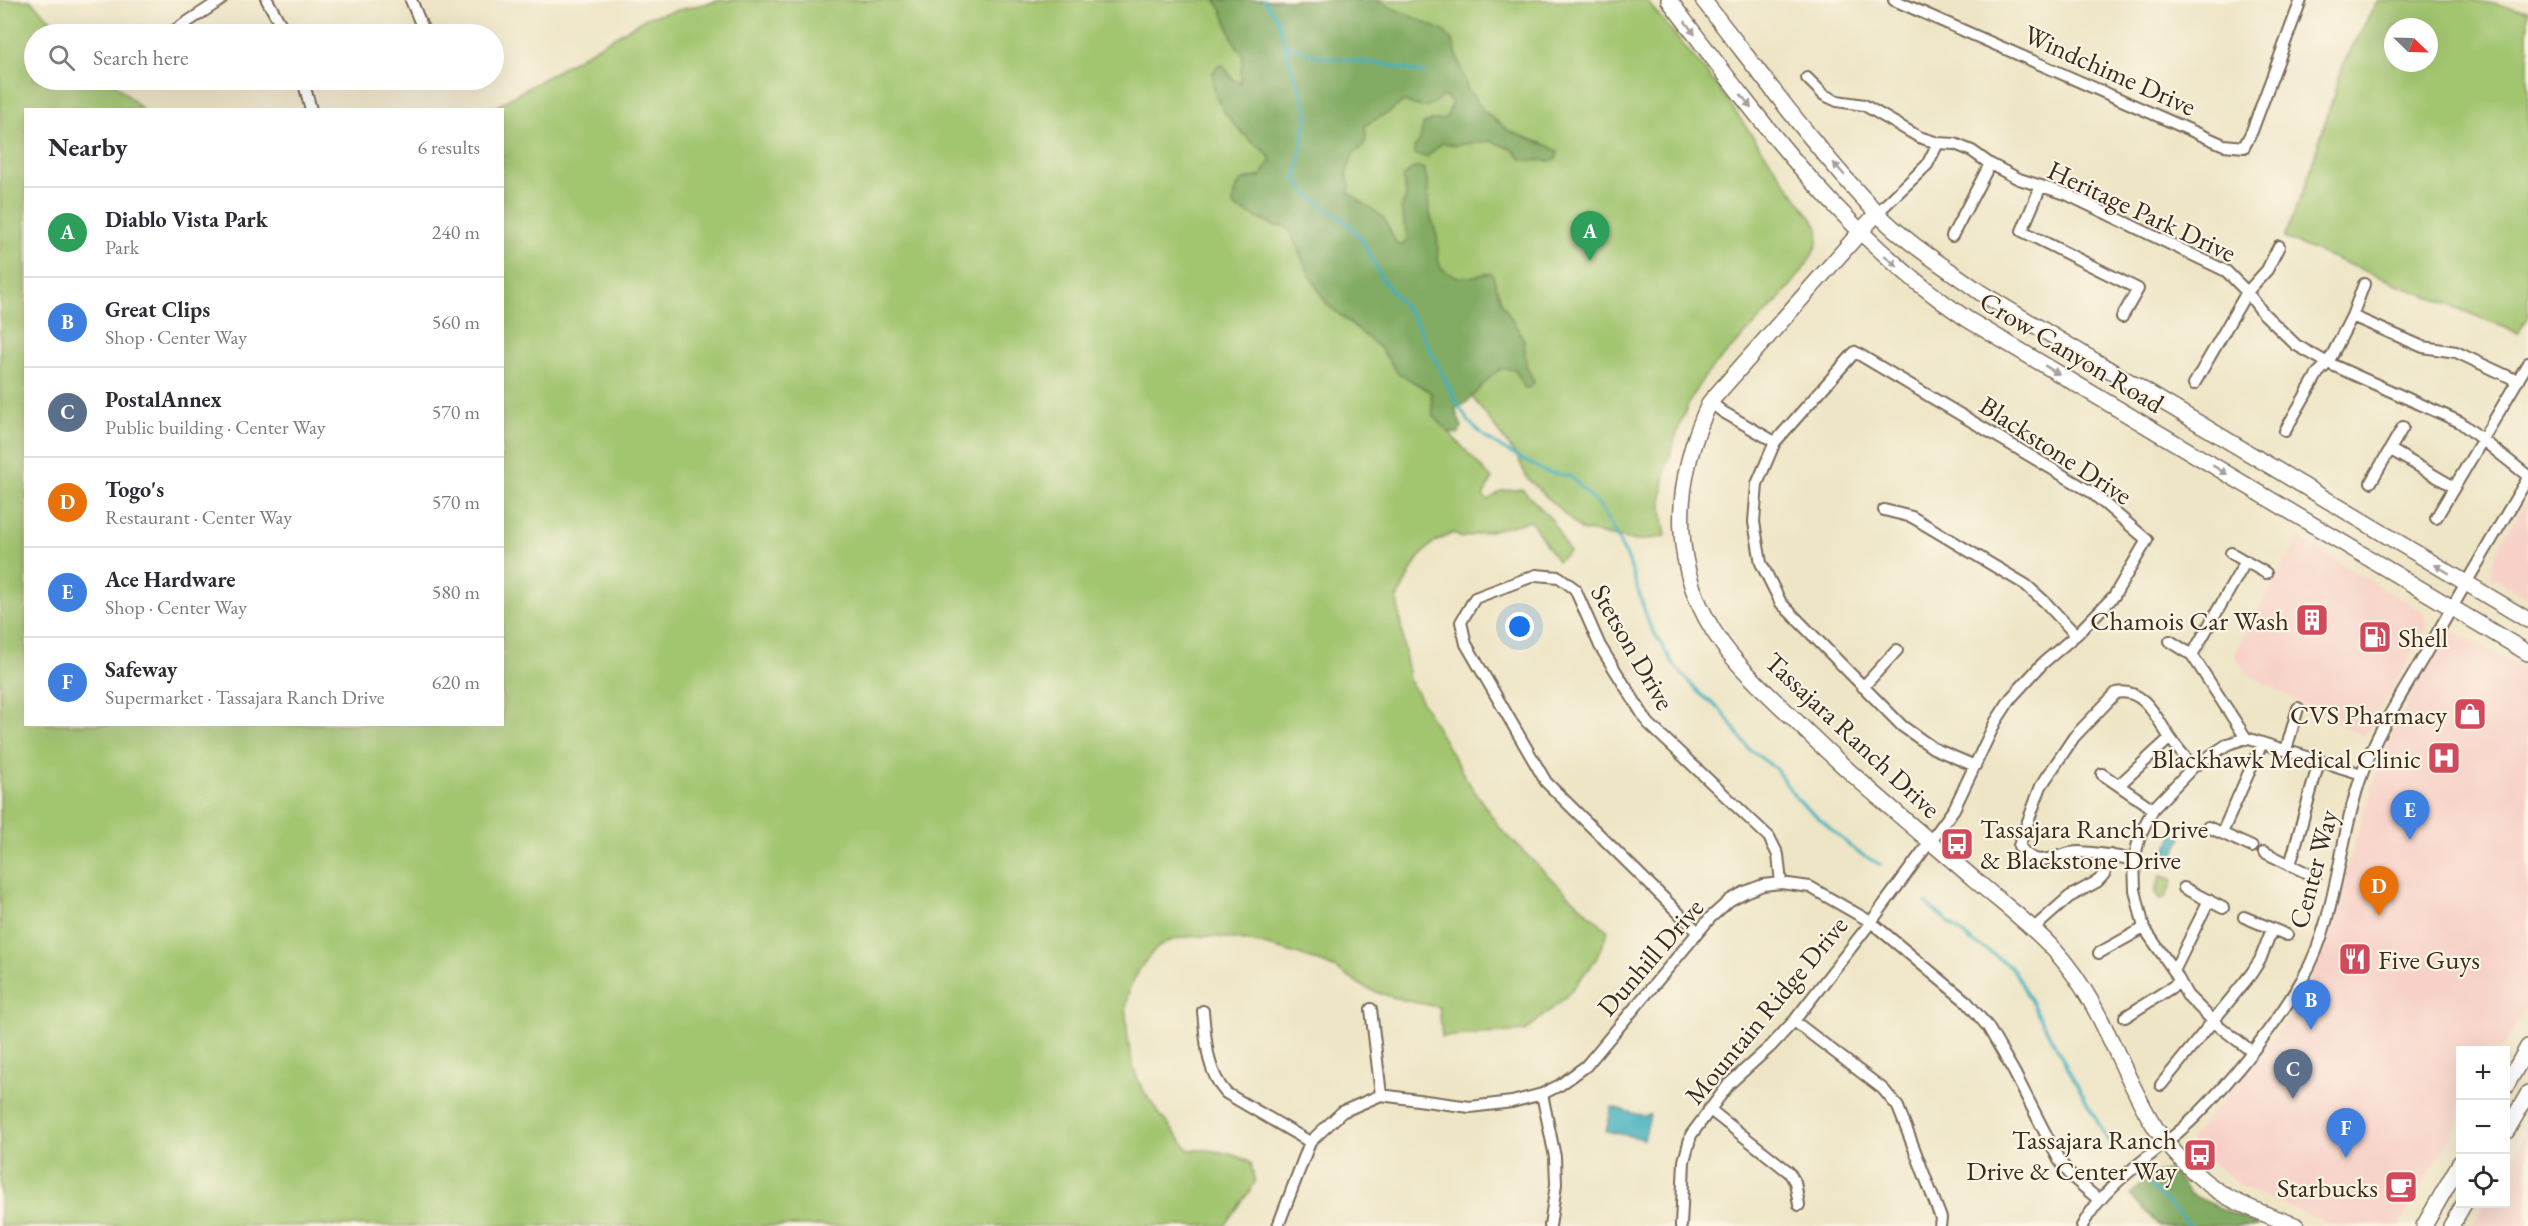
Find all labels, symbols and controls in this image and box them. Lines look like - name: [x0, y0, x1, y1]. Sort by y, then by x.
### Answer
- street label: Windchime Drive: [2018, 16, 2202, 124]
- north arrow: [2384, 18, 2438, 72]
- one-way arrow: [1683, 20, 1695, 35]
- search box: [24, 24, 504, 90]
- icon: search: [45, 41, 78, 74]
- text: Search here: [93, 43, 188, 72]
- one-way arrow: [1740, 94, 1752, 109]
- text: Nearby: [48, 130, 128, 164]
- text: 6 results: [417, 134, 480, 160]
- street label: Heritage Park Drive: [2042, 152, 2242, 270]
- one-way arrow: [1833, 162, 1846, 177]
- text: Diablo Vista Park: [105, 205, 268, 234]
- pin: A: [1570, 212, 1610, 261]
- text: A: [60, 219, 75, 245]
- text: 240 m: [432, 219, 480, 245]
- text: Park: [105, 234, 139, 260]
- one-way arrow: [1883, 254, 1898, 267]
- street label: Crow Canyon Road: [1973, 283, 2171, 421]
- text: Great Clips: [105, 295, 210, 324]
- text: B: [61, 309, 74, 335]
- text: 560 m: [432, 309, 480, 335]
- text: Shop · Center Way: [105, 324, 247, 350]
- one-way arrow: [2044, 364, 2060, 375]
- text: PostalAnnex: [105, 385, 222, 414]
- street label: Blackstone Drive: [1973, 388, 2139, 512]
- text: C: [60, 399, 75, 425]
- text: 570 m: [432, 399, 480, 425]
- text: Public building · Center Way: [105, 414, 325, 440]
- one-way arrow: [2212, 465, 2229, 475]
- text: Togo's: [105, 475, 164, 504]
- text: D: [60, 489, 75, 515]
- text: 570 m: [432, 489, 480, 515]
- text: Restaurant · Center Way: [105, 504, 292, 530]
- one-way arrow: [2434, 563, 2450, 574]
- text: Ace Hardware: [105, 565, 235, 594]
- street label: Stetson Drive: [1583, 578, 1683, 716]
- text: E: [62, 579, 73, 605]
- text: 580 m: [432, 579, 480, 605]
- text: Shop · Center Way: [105, 594, 247, 620]
- building icon: Chamois Car Wash: [2294, 602, 2330, 638]
- place label: Chamois Car Wash: [2090, 603, 2289, 638]
- your location: [1505, 612, 1534, 641]
- fuel station icon: Shell: [2357, 619, 2393, 655]
- place label: Shell: [2398, 620, 2448, 655]
- street label: Tassajara Ranch Drive: [1758, 644, 1948, 826]
- text: Safeway: [105, 655, 177, 684]
- text: F: [62, 669, 73, 695]
- text: 620 m: [432, 669, 480, 695]
- text: Supermarket · Tassajara Ranch Drive: [105, 684, 384, 710]
- shop icon: CVS Pharmacy: [2452, 696, 2488, 732]
- place label: CVS Pharmacy: [2290, 697, 2447, 732]
- hospital icon: Blackhawk Medical Clinic: [2426, 740, 2462, 776]
- place label: Blackhawk Medical Clinic: [2152, 741, 2421, 776]
- pin: E: [2390, 790, 2430, 840]
- street label: Center Way: [2280, 806, 2346, 932]
- place label: Tassajara Ranch Drive & Blackstone Drive: [1980, 811, 2208, 877]
- bus stop icon: Tassajara Ranch Drive & Blackstone Drive: [1939, 826, 1975, 862]
- pin: D: [2360, 866, 2398, 916]
- street label: Dunhill Drive: [1589, 891, 1711, 1023]
- street label: Mountain Ridge Drive: [1677, 908, 1855, 1112]
- restaurant icon: Five Guys: [2337, 941, 2373, 977]
- place label: Five Guys: [2378, 942, 2480, 977]
- pin: B: [2292, 980, 2330, 1030]
- map controls: [2456, 1046, 2510, 1208]
- button: +: [2456, 1046, 2510, 1100]
- pin: C: [2274, 1050, 2312, 1099]
- button: −: [2456, 1100, 2510, 1154]
- pin: F: [2326, 1108, 2366, 1158]
- place label: Tassajara Ranch Drive & Center Way: [1966, 1122, 2177, 1188]
- bus stop icon: Tassajara Ranch Drive & Center Way: [2182, 1137, 2218, 1173]
- button: locate: [2456, 1154, 2510, 1208]
- cafe icon: Starbucks: [2383, 1169, 2419, 1205]
- place label: Starbucks: [2277, 1170, 2378, 1205]

